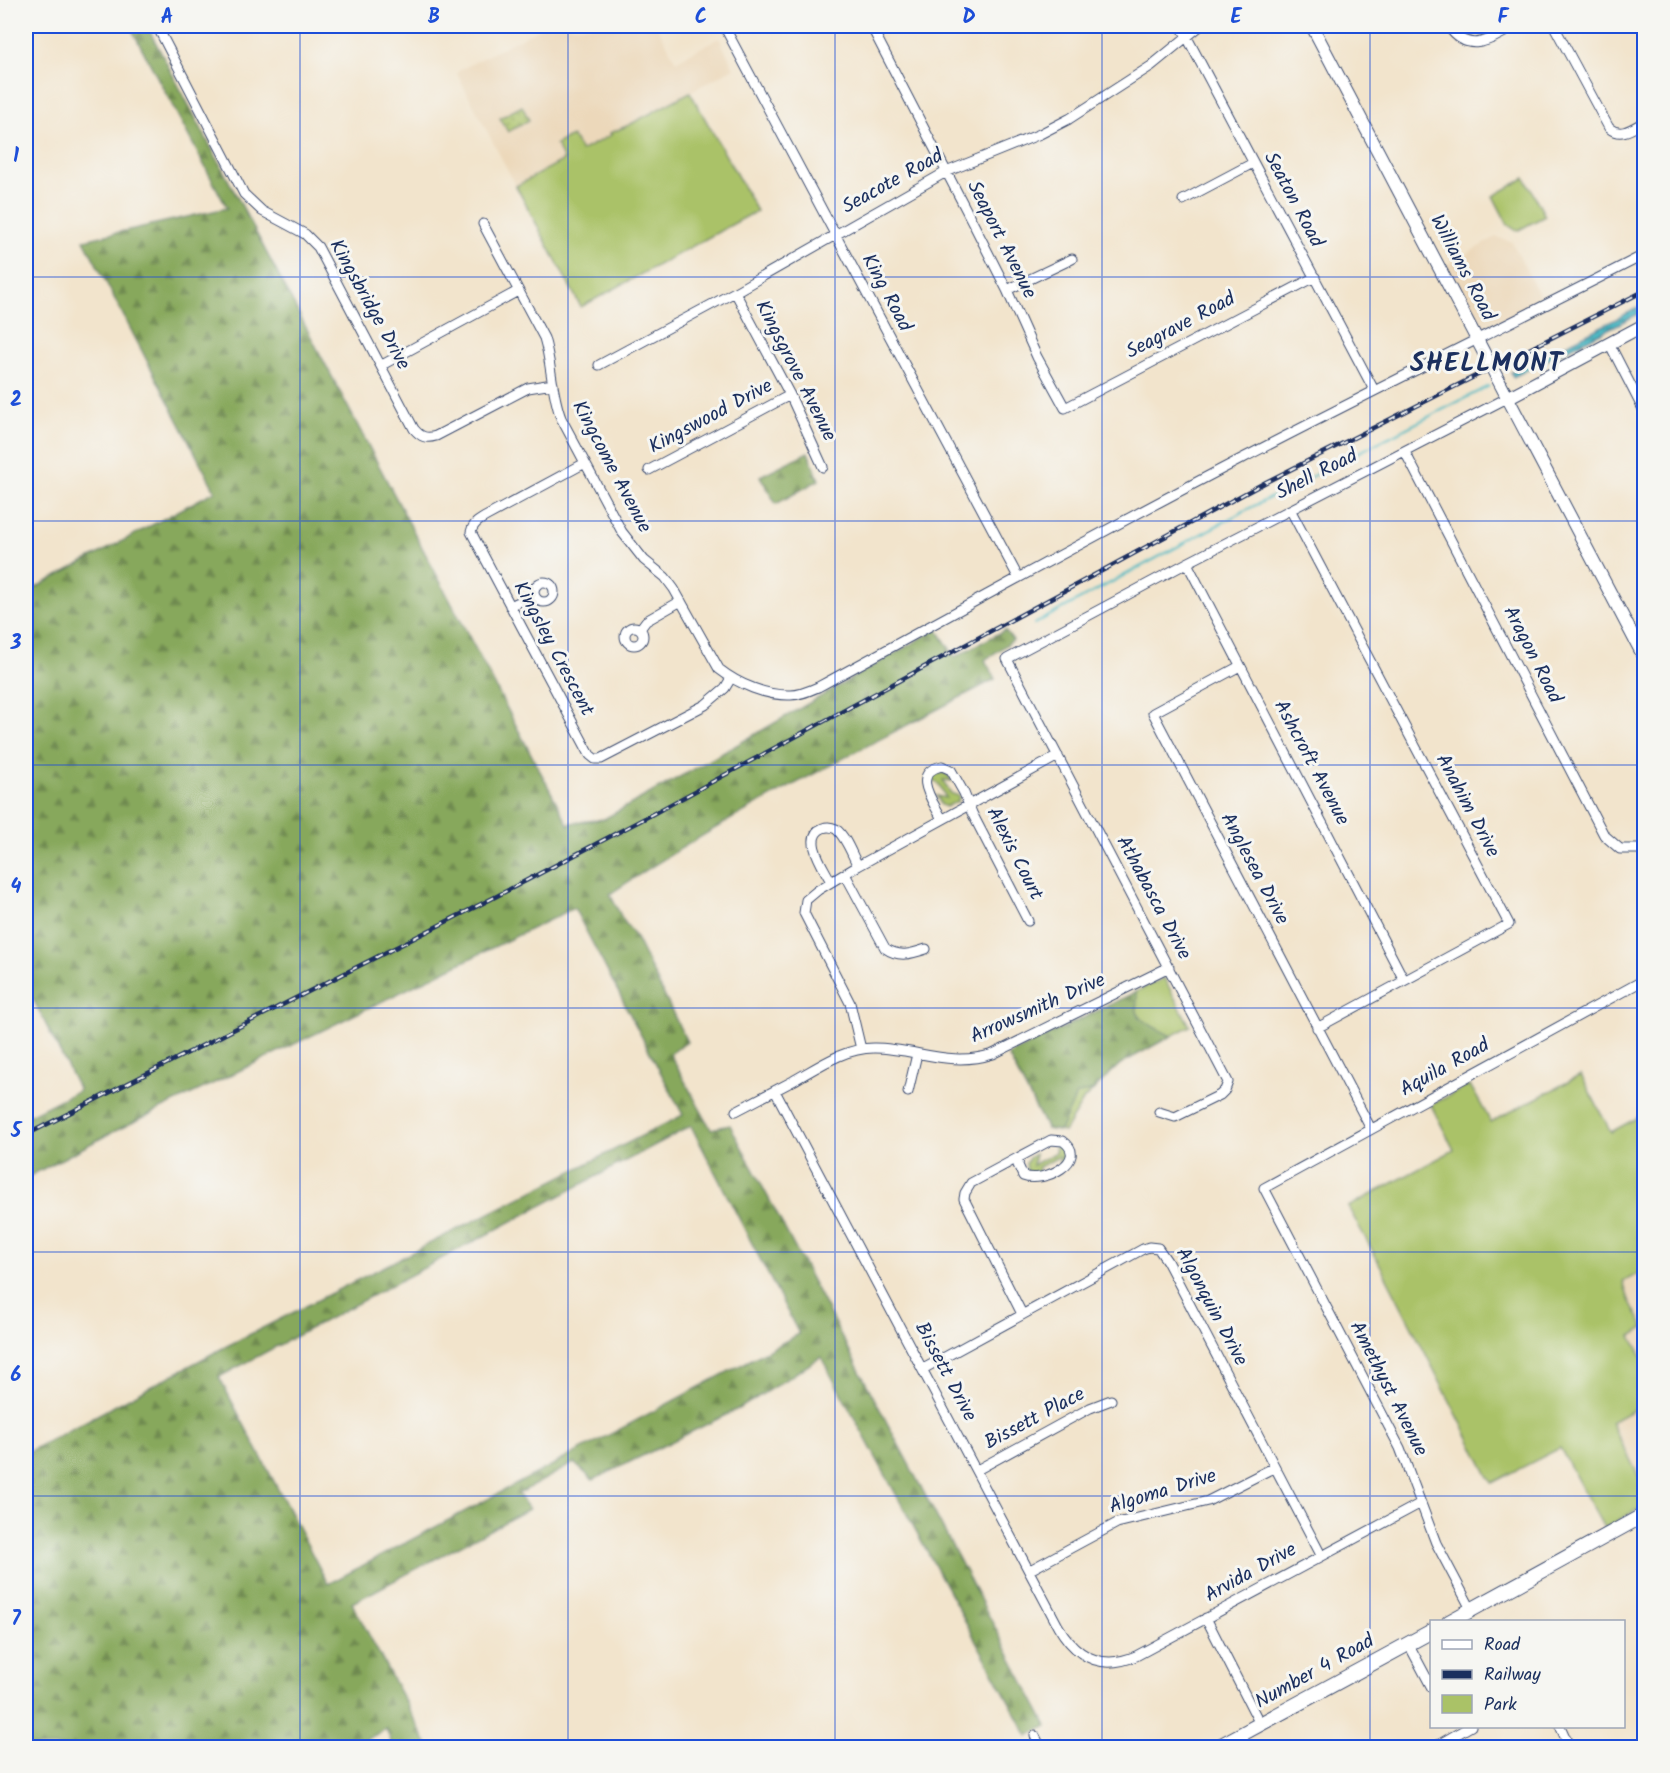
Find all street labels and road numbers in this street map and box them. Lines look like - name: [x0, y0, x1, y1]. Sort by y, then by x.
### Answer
- street label: Seacote Road: [836, 140, 951, 223]
- street label: Seaton Road: [1254, 146, 1332, 255]
- street label: Seaport Avenue: [957, 175, 1045, 305]
- street label: Williams Road: [1420, 209, 1504, 328]
- street label: Kingsbridge Drive: [320, 234, 418, 376]
- street label: King Road: [852, 248, 921, 339]
- street label: Seagrave Road: [1120, 283, 1242, 368]
- street label: Kingsgrove Avenue: [746, 295, 844, 447]
- street label: Kingswood Drive: [643, 371, 779, 463]
- street label: Kingcome Avenue: [562, 395, 660, 539]
- street label: Shell Road: [1270, 440, 1364, 509]
- street label: Kingsley Crescent: [504, 576, 602, 723]
- street label: Aragon Road: [1494, 601, 1571, 710]
- street label: Ashcroft Avenue: [1264, 695, 1358, 831]
- street label: Anahim Drive: [1426, 748, 1508, 864]
- street label: Alexis Court: [977, 802, 1051, 906]
- street label: Anglesea Drive: [1211, 807, 1297, 931]
- street label: Athabasca Drive: [1107, 830, 1199, 966]
- street label: Arrowsmith Drive: [965, 965, 1111, 1053]
- street label: Aquila Road: [1394, 1030, 1497, 1106]
- street label: Algonquin Drive: [1166, 1242, 1256, 1372]
- street label: Bissett Drive: [905, 1316, 985, 1428]
- street label: Amethyst Avenue: [1340, 1316, 1436, 1462]
- street label: Bissett Place: [979, 1379, 1091, 1459]
- street label: Algoma Drive: [1105, 1461, 1221, 1523]
- street label: Arvida Drive: [1199, 1535, 1303, 1611]
- street label: Number 4 Road: [1249, 1625, 1382, 1718]

